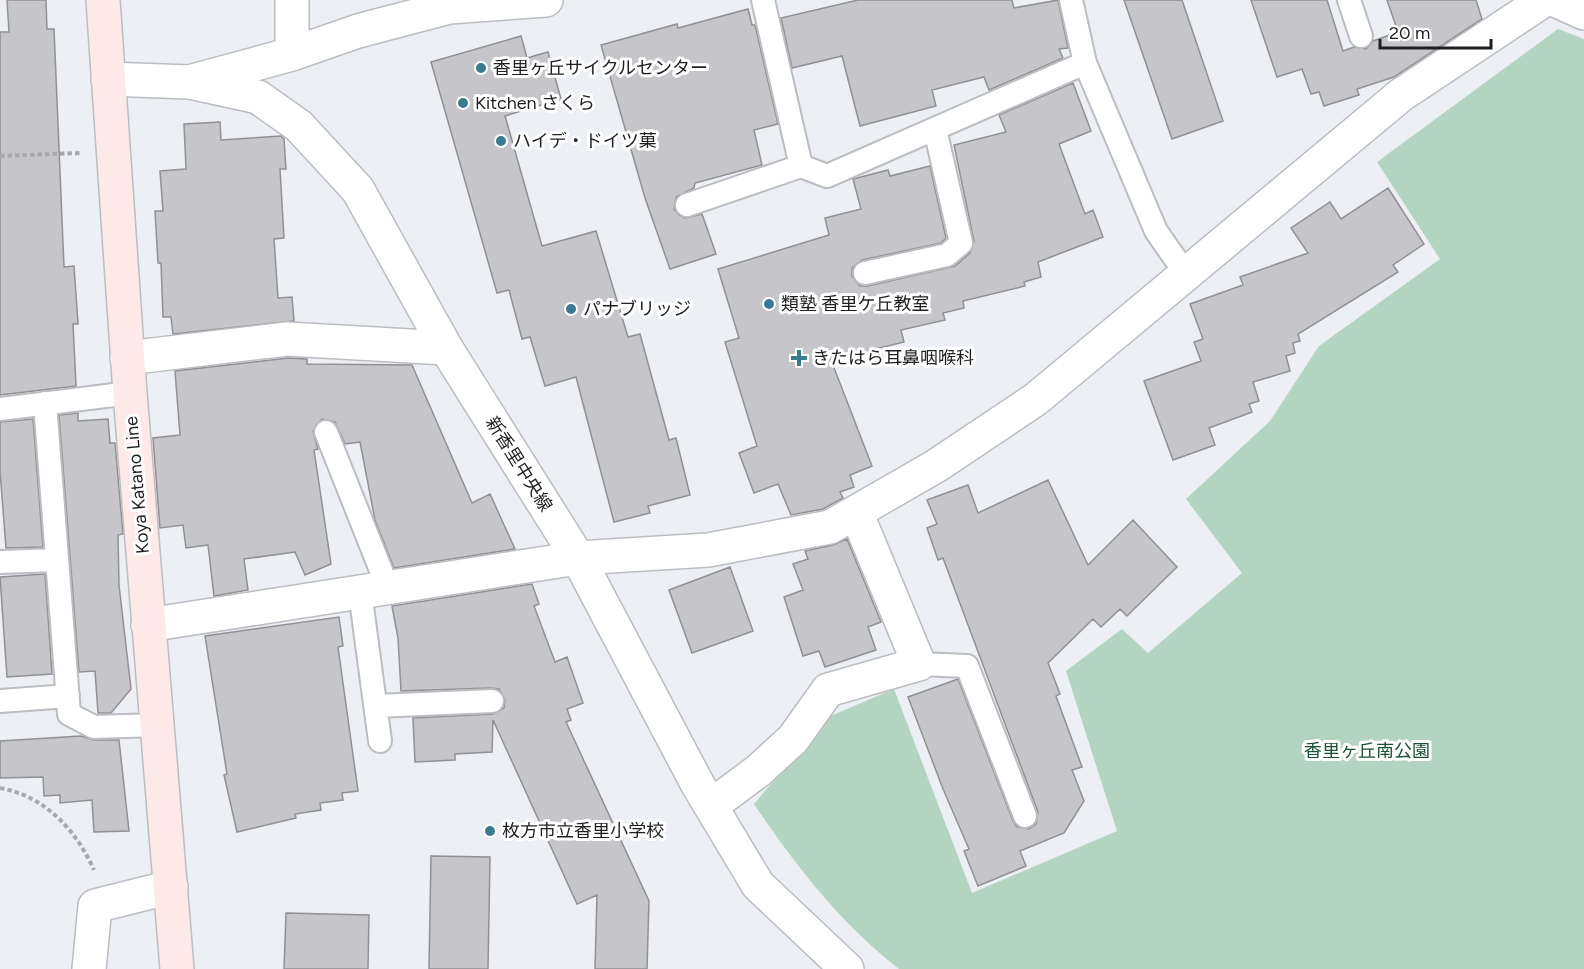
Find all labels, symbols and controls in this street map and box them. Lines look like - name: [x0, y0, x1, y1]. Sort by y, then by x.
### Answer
- scale bar: [1380, 12, 1491, 50]
- text: 20 m: [1389, 22, 1430, 44]
- place label: 香里ヶ丘サイクルセンター: [493, 57, 708, 79]
- marker: 香里ヶ丘サイクルセンター: [474, 61, 488, 75]
- place label: Kitchen さくら: [475, 92, 595, 114]
- marker: Kitchen さくら: [456, 96, 470, 110]
- place label: ハイデ・ドイツ菓: [513, 130, 657, 152]
- marker: ハイデ・ドイツ菓: [494, 134, 508, 148]
- place label: 類塾 香里ケ丘教室: [781, 293, 929, 315]
- marker: 類塾 香里ケ丘教室: [762, 297, 776, 311]
- place label: パナブリッジ: [583, 298, 691, 320]
- marker: パナブリッジ: [564, 302, 578, 316]
- place label: きたはら耳鼻咽喉科: [812, 347, 974, 369]
- marker: きたはら耳鼻咽喉科: [790, 349, 808, 367]
- street label: 新香里中央線: [481, 412, 557, 516]
- street label: Koya Katano Line: [120, 415, 154, 555]
- park label: 香里ヶ丘南公園: [1304, 740, 1430, 762]
- place label: 枚方市立香里小学校: [502, 820, 664, 842]
- marker: 枚方市立香里小学校: [483, 824, 497, 838]

